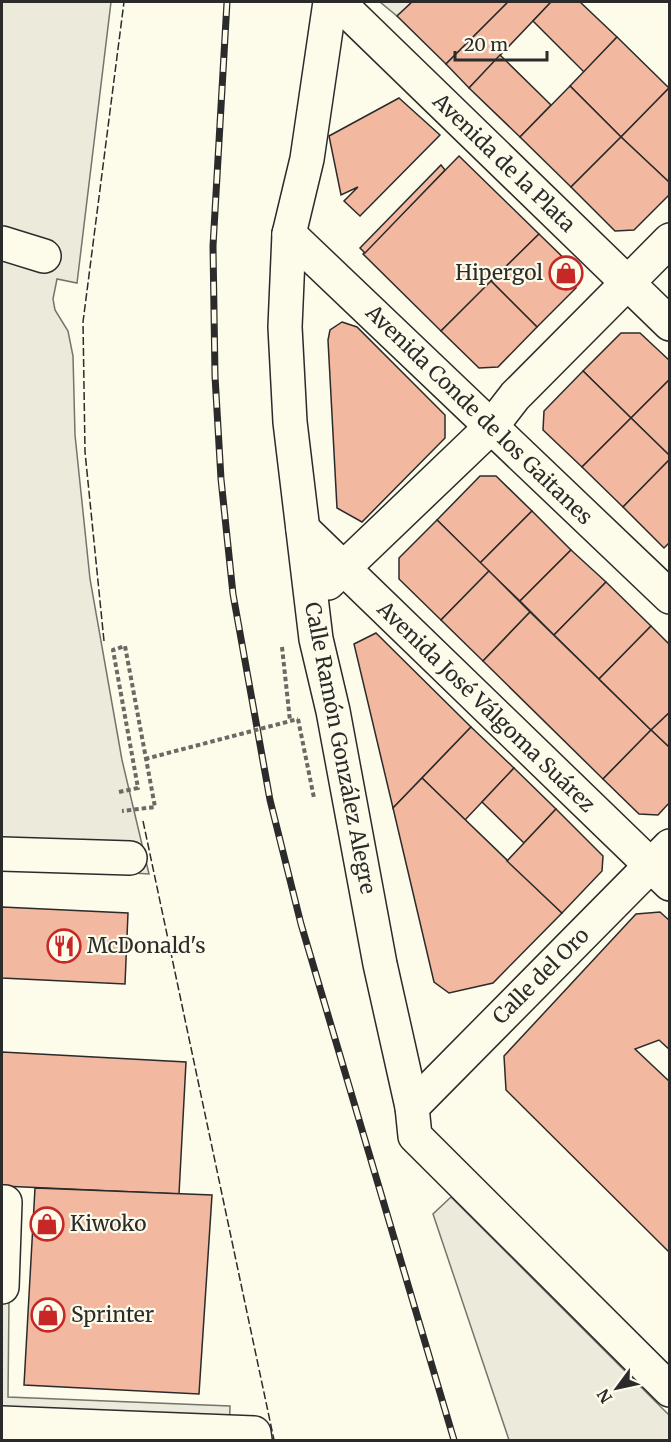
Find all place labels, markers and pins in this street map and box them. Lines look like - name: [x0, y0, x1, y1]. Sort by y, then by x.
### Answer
- shop icon: Hipergol: [548, 255, 584, 291]
- place label: Hipergol: [455, 259, 543, 286]
- restaurant icon: McDonald's: [46, 928, 82, 964]
- place label: McDonald's: [87, 932, 206, 959]
- shop icon: Kiwoko: [29, 1206, 65, 1242]
- place label: Kiwoko: [70, 1210, 146, 1237]
- shop icon: Sprinter: [30, 1297, 66, 1333]
- place label: Sprinter: [71, 1301, 154, 1328]

